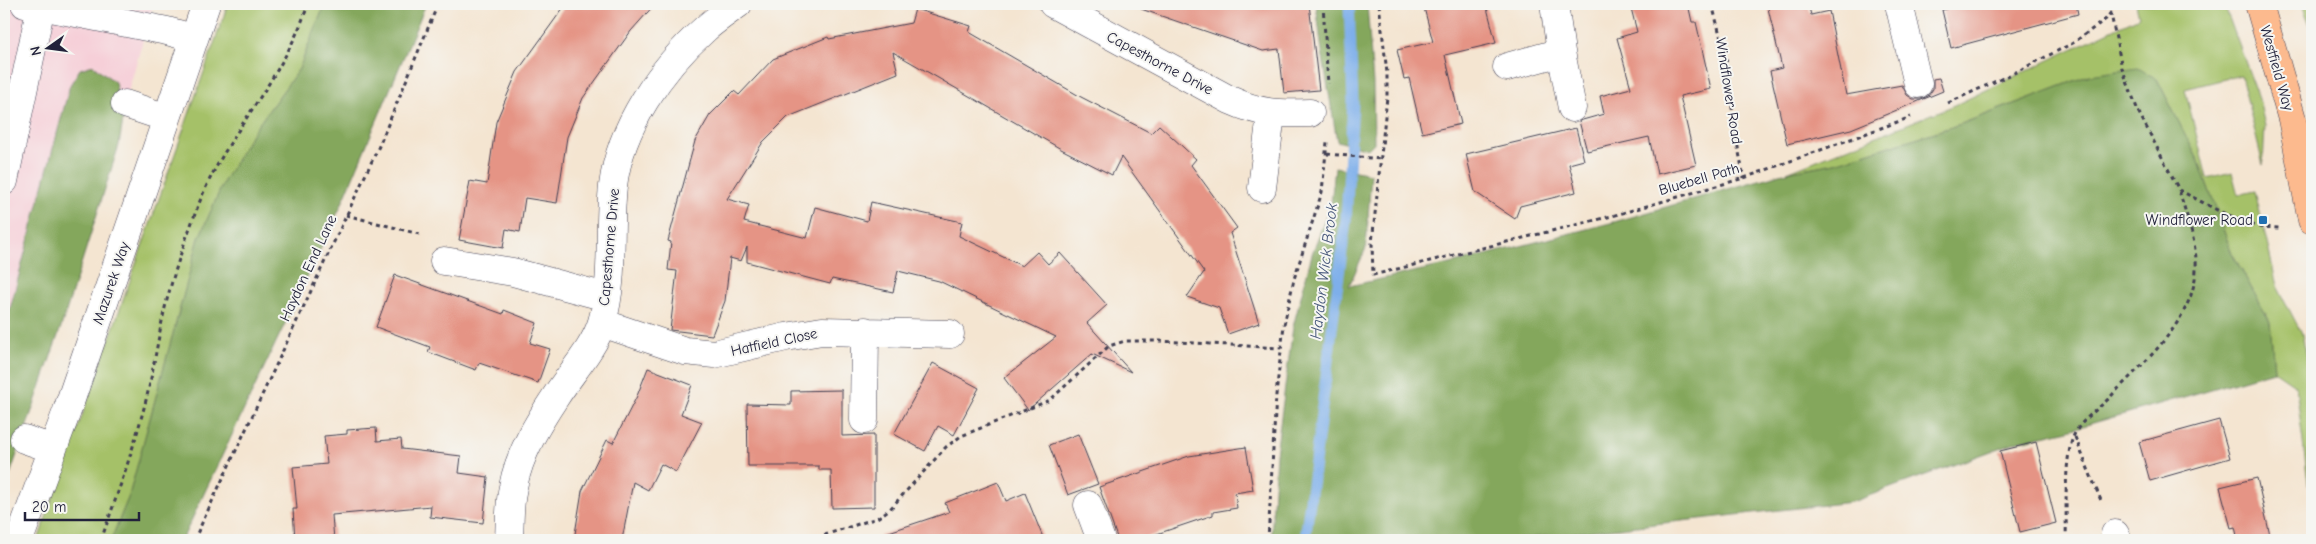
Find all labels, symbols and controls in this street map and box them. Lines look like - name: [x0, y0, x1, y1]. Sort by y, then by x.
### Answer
- north arrow: [22, 22, 72, 72]
- street label: Westfield Way: [2256, 23, 2298, 113]
- street label: Capesthorne Drive: [1104, 27, 1217, 99]
- street label: Windflower Road: [1712, 36, 1746, 146]
- text: N: [27, 45, 45, 58]
- street label: Bluebell Path: [1657, 159, 1741, 199]
- street label: Capesthorne Drive: [595, 187, 623, 307]
- water label: Haydon Wick Brook: [1307, 202, 1341, 340]
- street label: Haydon End Lane: [275, 211, 341, 324]
- place label: Windflower Road: [2145, 211, 2253, 229]
- marker: Windflower Road: [2257, 214, 2269, 226]
- street label: Mazurek Way: [88, 239, 134, 327]
- street label: Hatfield Close: [729, 324, 820, 360]
- scale bar: [25, 489, 139, 521]
- text: 20 m: [32, 498, 66, 516]

